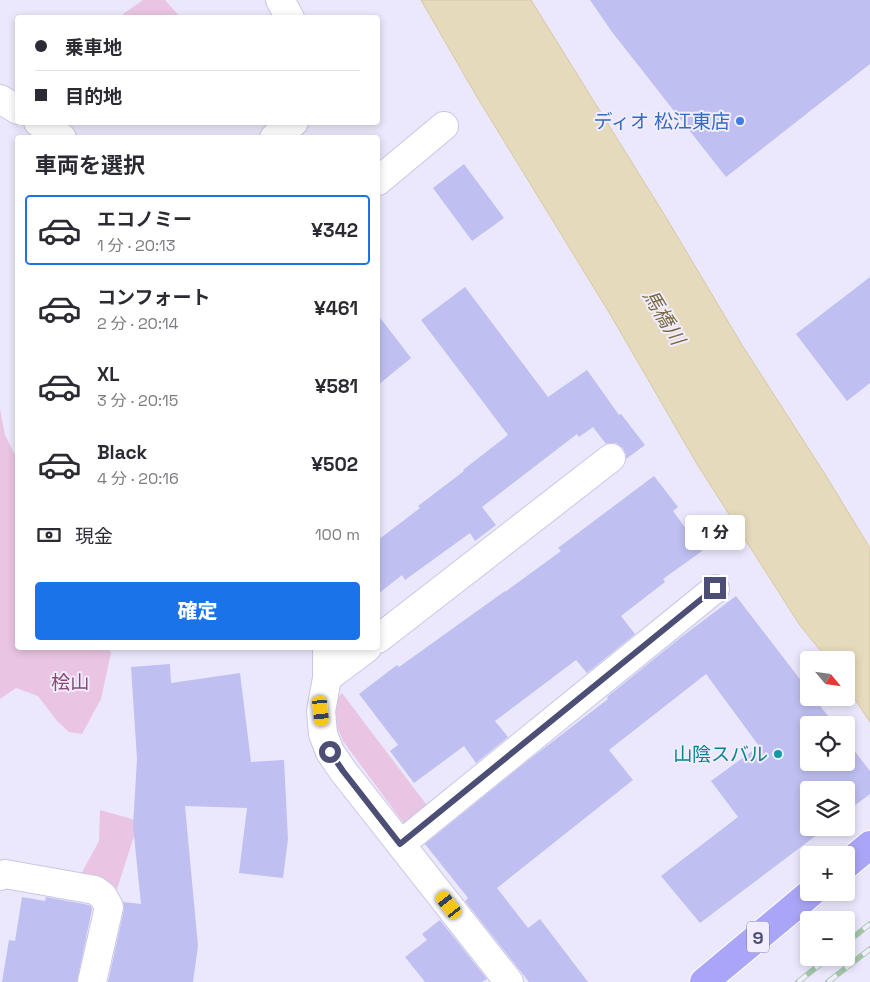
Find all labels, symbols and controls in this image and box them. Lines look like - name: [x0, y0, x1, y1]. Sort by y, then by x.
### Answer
- text: 乗車地: [65, 35, 122, 60]
- text: 目的地: [65, 84, 122, 109]
- place label: ディオ 松江東店: [593, 109, 730, 134]
- marker: ディオ 松江東店: [734, 115, 746, 127]
- text: 車両を選択: [35, 151, 145, 179]
- text: エコノミー: [97, 207, 192, 232]
- icon: car: [37, 208, 82, 253]
- text: ¥342: [311, 218, 358, 243]
- text: 1 分 · 20:13: [97, 235, 175, 256]
- text: コンフォート: [97, 285, 210, 310]
- water label: 馬橋川: [637, 285, 692, 351]
- icon: car: [37, 286, 82, 331]
- text: ¥461: [314, 296, 358, 321]
- text: 2 分 · 20:14: [97, 313, 179, 334]
- text: XL: [97, 362, 120, 387]
- icon: car: [37, 364, 82, 409]
- text: ¥581: [315, 374, 358, 399]
- text: 3 分 · 20:15: [97, 390, 178, 411]
- text: Black: [97, 440, 147, 465]
- icon: car: [37, 442, 82, 487]
- text: ¥502: [311, 452, 358, 477]
- text: 4 分 · 20:16: [97, 468, 179, 489]
- callout: 1 分: [685, 516, 745, 550]
- icon: cash: [35, 521, 63, 549]
- text: 1 分: [701, 522, 729, 543]
- text: 現金: [75, 524, 113, 549]
- text: 100 m: [315, 524, 360, 545]
- route end: [704, 577, 726, 599]
- button: 確定: [35, 582, 360, 640]
- north arrow: [800, 651, 855, 706]
- map controls: [800, 651, 855, 966]
- park label: 桧山: [51, 670, 89, 695]
- car: [311, 695, 330, 727]
- button: locate: [800, 716, 855, 771]
- route start: [319, 741, 341, 763]
- place label: 山陰スバル: [673, 742, 768, 767]
- marker: 山陰スバル: [772, 748, 784, 760]
- button: layers: [800, 781, 855, 836]
- button: +: [800, 846, 855, 901]
- car: [433, 889, 464, 921]
- button: −: [800, 911, 855, 966]
- road number: 9: [747, 922, 769, 952]

